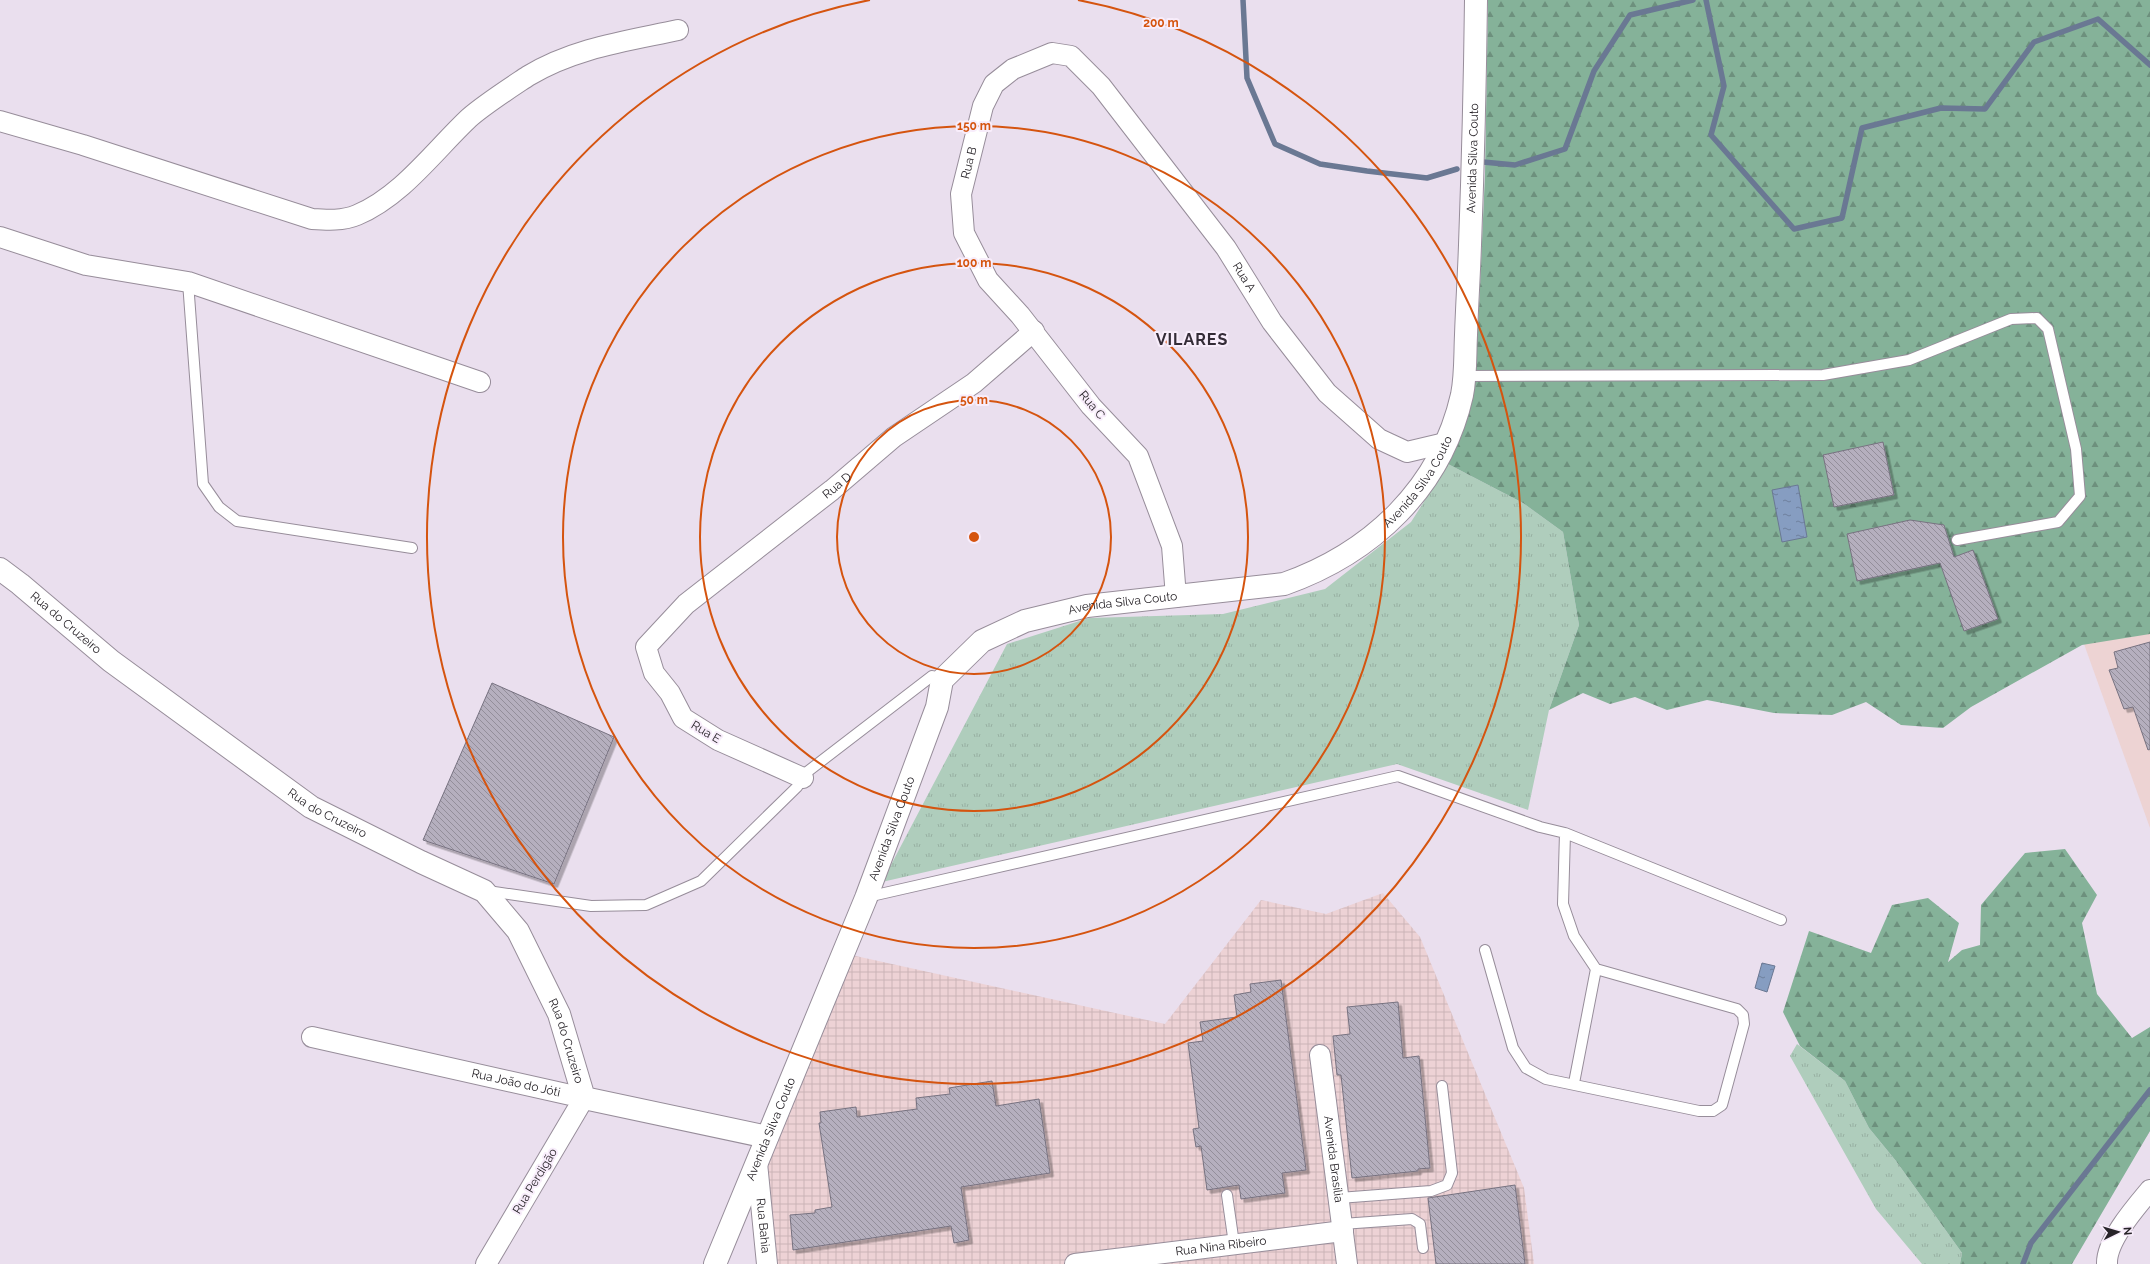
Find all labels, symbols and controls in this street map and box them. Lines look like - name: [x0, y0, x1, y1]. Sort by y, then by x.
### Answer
- text: 200 m: [1143, 16, 1179, 30]
- street label: Avenida Silva Couto: [1464, 103, 1481, 213]
- text: 150 m: [957, 119, 991, 133]
- street label: Rua B: [958, 145, 980, 180]
- text: 100 m: [957, 256, 991, 270]
- street label: Rua A: [1230, 260, 1259, 295]
- district label: VILARES: [1156, 330, 1228, 349]
- street label: Rua C: [1076, 388, 1108, 422]
- text: 50 m: [960, 393, 988, 407]
- street label: Avenida Silva Couto: [1380, 434, 1455, 531]
- street label: Rua D: [820, 469, 854, 502]
- centre of rings: [967, 530, 981, 544]
- street label: Rua do Cruzeiro: [28, 589, 104, 657]
- street label: Avenida Silva Couto: [1067, 589, 1178, 617]
- street label: Rua E: [689, 718, 723, 746]
- street label: Avenida Silva Couto: [866, 775, 918, 883]
- street label: Rua do Cruzeiro: [285, 785, 369, 841]
- street label: Rua do Cruzeiro: [545, 996, 586, 1085]
- street label: Rua João do Jóti: [470, 1066, 562, 1099]
- street label: Avenida Silva Couto: [743, 1075, 798, 1183]
- street label: Avenida Brasília: [1321, 1115, 1346, 1203]
- street label: Rua Perdigão: [510, 1146, 560, 1216]
- street label: Rua Bahia: [754, 1198, 773, 1254]
- north arrow: [2098, 1212, 2138, 1252]
- text: N: [2121, 1226, 2134, 1236]
- street label: Rua Nina Ribeiro: [1175, 1233, 1267, 1259]

